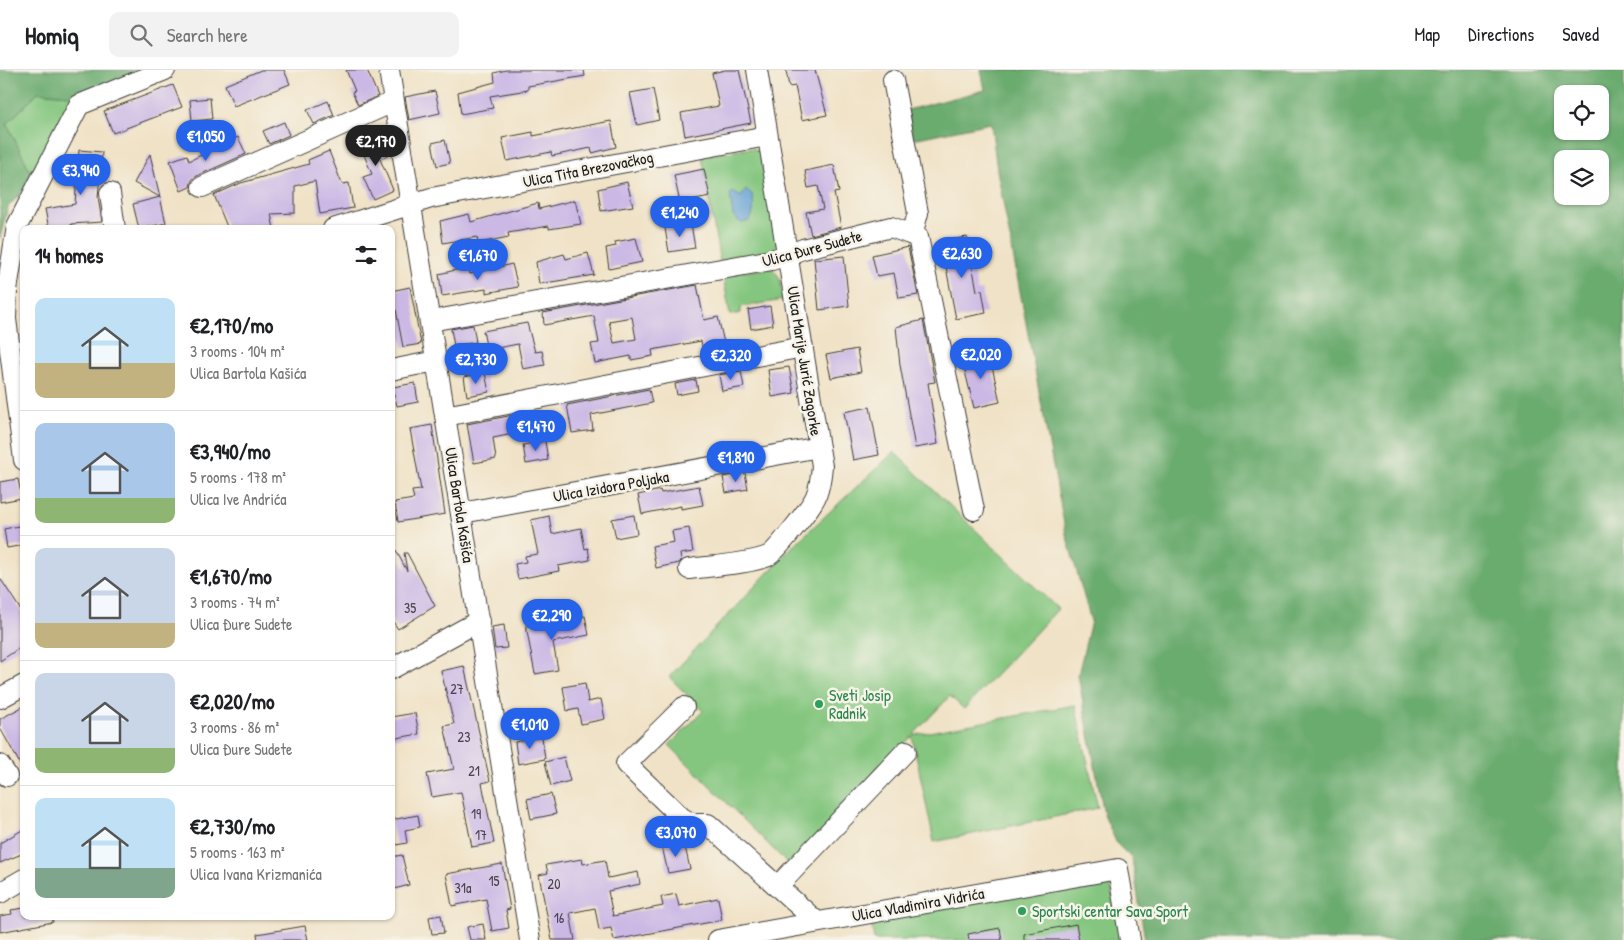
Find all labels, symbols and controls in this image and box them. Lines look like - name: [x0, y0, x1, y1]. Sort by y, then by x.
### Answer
- search box: [109, 12, 459, 57]
- text: Homiq: [25, 19, 79, 51]
- icon: search: [127, 21, 155, 49]
- text: Search here: [167, 22, 248, 48]
- text: Map: [1415, 22, 1440, 47]
- text: Directions: [1468, 22, 1534, 47]
- text: Saved: [1562, 22, 1599, 47]
- map controls: [1554, 85, 1609, 205]
- button: locate: [1554, 85, 1609, 140]
- pin: €1,050: [165, 119, 247, 162]
- pin: €2,170: [335, 124, 417, 167]
- text: €1,050: [187, 125, 225, 147]
- text: €2,170: [356, 130, 396, 152]
- street label: Ulica Tita Brezovačkog: [521, 146, 655, 192]
- button: layers: [1554, 150, 1609, 205]
- pin: €3,940: [40, 154, 122, 196]
- text: €3,940: [62, 159, 100, 181]
- pin: €1,240: [639, 196, 721, 238]
- text: €1,240: [661, 201, 699, 223]
- street label: Ulica Đure Sudete: [760, 224, 865, 272]
- pin: €2,630: [921, 236, 1003, 279]
- pin: €1,670: [437, 238, 519, 281]
- text: 14 homes: [35, 241, 103, 270]
- icon: filters: [352, 241, 380, 269]
- text: €2,630: [942, 242, 982, 264]
- text: €1,670: [459, 244, 497, 266]
- street label: Ulica Marije Jurić Zagorke: [782, 285, 828, 438]
- text: €2,170/mo: [190, 311, 273, 340]
- icon: home: [75, 318, 135, 378]
- pin: €2,320: [690, 338, 772, 381]
- pin: €2,020: [940, 338, 1022, 380]
- text: 3 rooms · 104 m²: [190, 340, 285, 362]
- pin: €2,730: [435, 342, 517, 385]
- text: €2,020: [961, 343, 1001, 365]
- text: €2,320: [711, 344, 751, 366]
- text: €2,730: [456, 348, 496, 370]
- text: Ulica Bartola Kašića: [190, 362, 306, 384]
- pin: €1,470: [495, 410, 577, 452]
- text: €1,470: [517, 415, 555, 437]
- text: €3,940/mo: [190, 437, 270, 466]
- pin: €1,810: [695, 440, 777, 483]
- icon: home: [75, 443, 135, 503]
- street label: Ulica Bartola Kašića: [440, 446, 480, 564]
- text: €1,810: [718, 446, 754, 468]
- street label: Ulica Izidora Poljaka: [551, 465, 671, 507]
- text: 5 rooms · 178 m²: [190, 466, 286, 488]
- text: Ulica Ive Andrića: [190, 488, 287, 510]
- text: €1,670/mo: [190, 562, 272, 591]
- icon: home: [75, 568, 135, 628]
- text: 3 rooms · 74 m²: [190, 591, 280, 613]
- house number: 35: [404, 598, 416, 617]
- pin: €2,290: [511, 598, 593, 641]
- text: €2,290: [533, 604, 571, 626]
- text: Ulica Đure Sudete: [190, 613, 292, 635]
- house number: 27: [450, 679, 464, 698]
- place label: Sveti Josip Radnik: [829, 684, 891, 724]
- text: €2,020/mo: [190, 687, 274, 716]
- icon: home: [75, 693, 135, 753]
- marker: Sveti Josip Radnik: [813, 698, 825, 710]
- pin: €1,010: [489, 708, 571, 750]
- text: €1,010: [512, 713, 548, 735]
- text: 3 rooms · 86 m²: [190, 716, 279, 738]
- house number: 23: [458, 727, 470, 746]
- text: Ulica Đure Sudete: [190, 738, 292, 760]
- house number: 21: [468, 761, 480, 780]
- house number: 19: [471, 804, 481, 823]
- text: €2,730/mo: [190, 812, 275, 841]
- pin: €3,070: [635, 816, 717, 858]
- icon: home: [75, 818, 135, 878]
- text: €3,070: [656, 821, 696, 843]
- house number: 17: [475, 825, 487, 844]
- text: 5 rooms · 163 m²: [190, 841, 285, 863]
- text: Ulica Ivana Krizmanića: [190, 863, 322, 885]
- house number: 15: [488, 871, 500, 890]
- house number: 20: [548, 874, 560, 893]
- house number: 31a: [455, 878, 472, 897]
- street label: Ulica Vladimira Vidrića: [850, 882, 986, 926]
- place label: Sportski centar Sava Sport: [1032, 900, 1189, 922]
- marker: Sportski centar Sava Sport: [1016, 905, 1028, 917]
- house number: 16: [554, 908, 565, 927]

